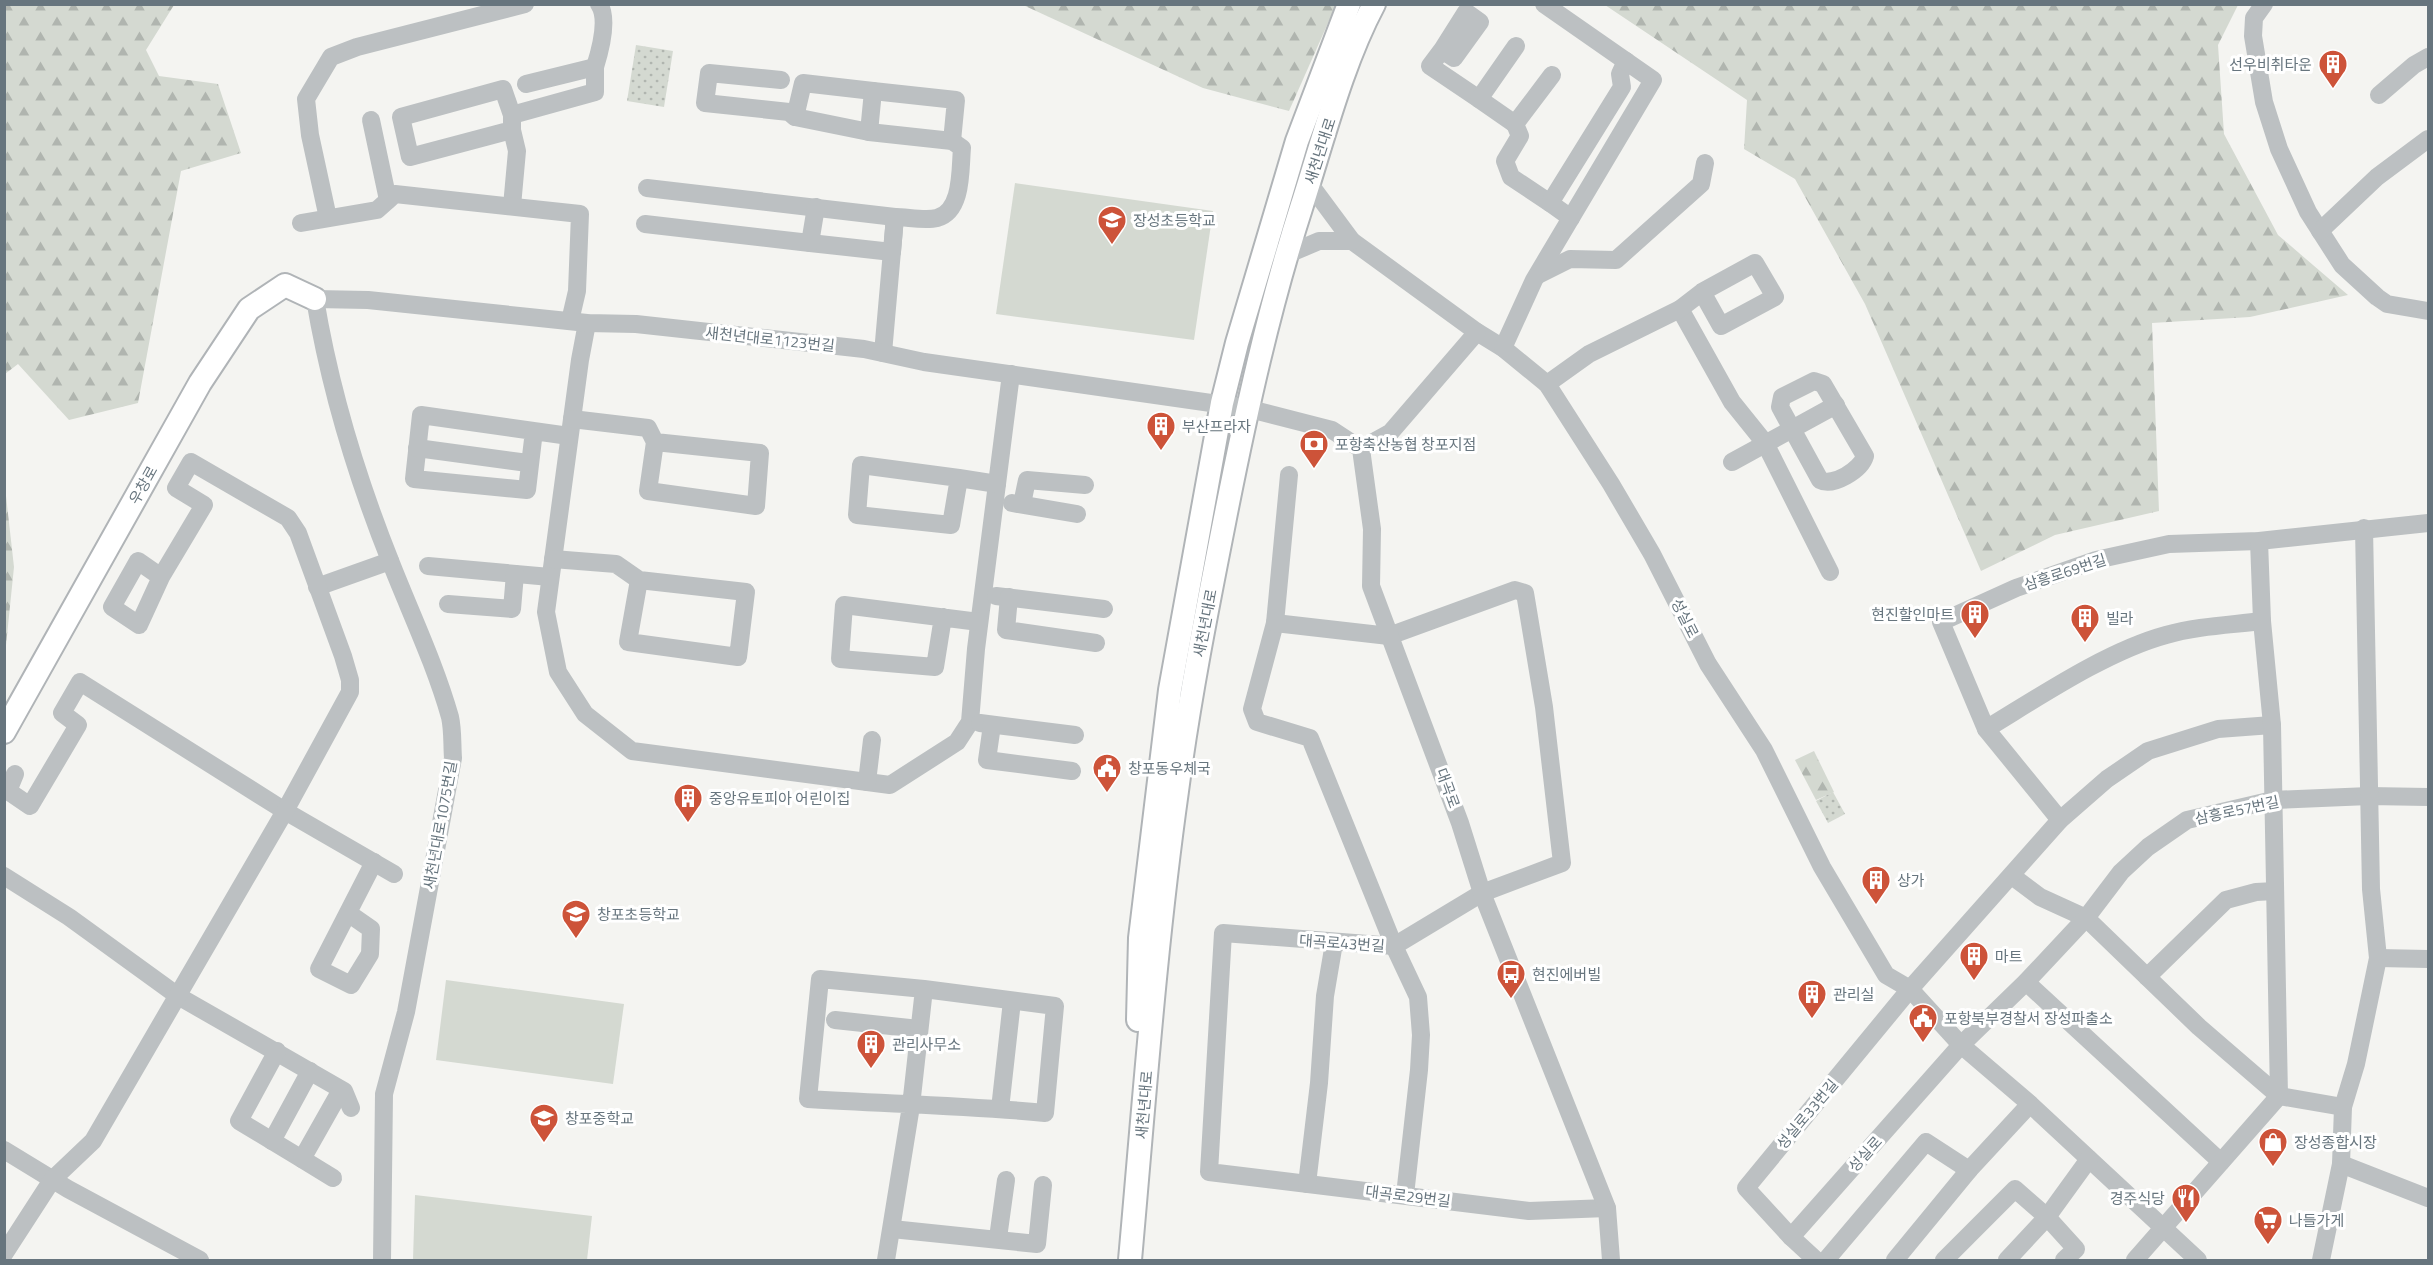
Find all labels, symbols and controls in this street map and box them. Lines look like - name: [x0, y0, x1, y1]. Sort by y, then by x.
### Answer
- building icon: 선우비취타운: [2317, 48, 2349, 90]
- place label: 선우비취타운: [2229, 53, 2312, 76]
- street label: 새천년대로: [1298, 115, 1342, 187]
- school or university icon: 장성초등학교: [1096, 204, 1128, 246]
- place label: 장성초등학교: [1133, 209, 1216, 232]
- street label: 새천년대로1123번길: [704, 321, 836, 357]
- building icon: 부산프라자: [1145, 410, 1177, 452]
- place label: 부산프라자: [1182, 415, 1251, 438]
- bank icon: 포항축산농협 창포지점: [1298, 428, 1330, 470]
- place label: 포항축산농협 창포지점: [1335, 433, 1476, 456]
- street label: 우창로: [123, 461, 163, 509]
- street label: 삼흥로69번길: [2021, 548, 2109, 596]
- street label: 새천년대로: [1187, 587, 1223, 659]
- street label: 성실로: [1665, 594, 1705, 642]
- building icon: 현진할인마트: [1959, 598, 1991, 640]
- building icon: 빌라: [2069, 602, 2101, 644]
- place label: 현진할인마트: [1871, 603, 1954, 626]
- place label: 빌라: [2106, 607, 2134, 630]
- public building icon: 창포동우체국: [1091, 752, 1123, 794]
- place label: 창포동우체국: [1128, 757, 1211, 780]
- street label: 새천년대로1075번길: [417, 759, 463, 891]
- street label: 대곡로: [1430, 765, 1466, 811]
- building icon: 중앙유토피아 어린이집: [672, 782, 704, 824]
- place label: 중앙유토피아 어린이집: [709, 787, 850, 810]
- street label: 삼흥로57번길: [2193, 790, 2281, 830]
- building icon: 상가: [1860, 864, 1892, 906]
- place label: 상가: [1897, 869, 1925, 892]
- school or university icon: 창포초등학교: [560, 898, 592, 940]
- place label: 창포초등학교: [597, 903, 680, 926]
- street label: 대곡로43번길: [1298, 929, 1386, 957]
- building icon: 마트: [1958, 940, 1990, 982]
- place label: 마트: [1995, 945, 2023, 968]
- bus stop icon: 현진에버빌: [1495, 958, 1527, 1000]
- place label: 현진에버빌: [1532, 963, 1601, 986]
- building icon: 관리실: [1796, 978, 1828, 1020]
- place label: 관리실: [1833, 983, 1874, 1006]
- public building icon: 포항북부경찰서 장성파출소: [1907, 1002, 1939, 1044]
- place label: 포항북부경찰서 장성파출소: [1944, 1007, 2113, 1030]
- building icon: 관리사무소: [855, 1028, 887, 1070]
- place label: 관리사무소: [892, 1033, 961, 1056]
- street label: 새천년대로: [1130, 1070, 1158, 1140]
- street label: 성실로33번길: [1771, 1074, 1843, 1154]
- school or university icon: 창포중학교: [528, 1102, 560, 1144]
- place label: 창포중학교: [565, 1107, 634, 1130]
- shop icon: 장성종합시장: [2257, 1126, 2289, 1168]
- street label: 성실로: [1843, 1131, 1887, 1177]
- place label: 장성종합시장: [2294, 1131, 2377, 1154]
- street label: 대곡로29번길: [1364, 1179, 1452, 1213]
- restaurant icon: 경주식당: [2170, 1182, 2202, 1224]
- place label: 경주식당: [2110, 1187, 2165, 1210]
- supermarket icon: 나들가게: [2252, 1204, 2284, 1246]
- place label: 나들가게: [2289, 1209, 2344, 1232]

